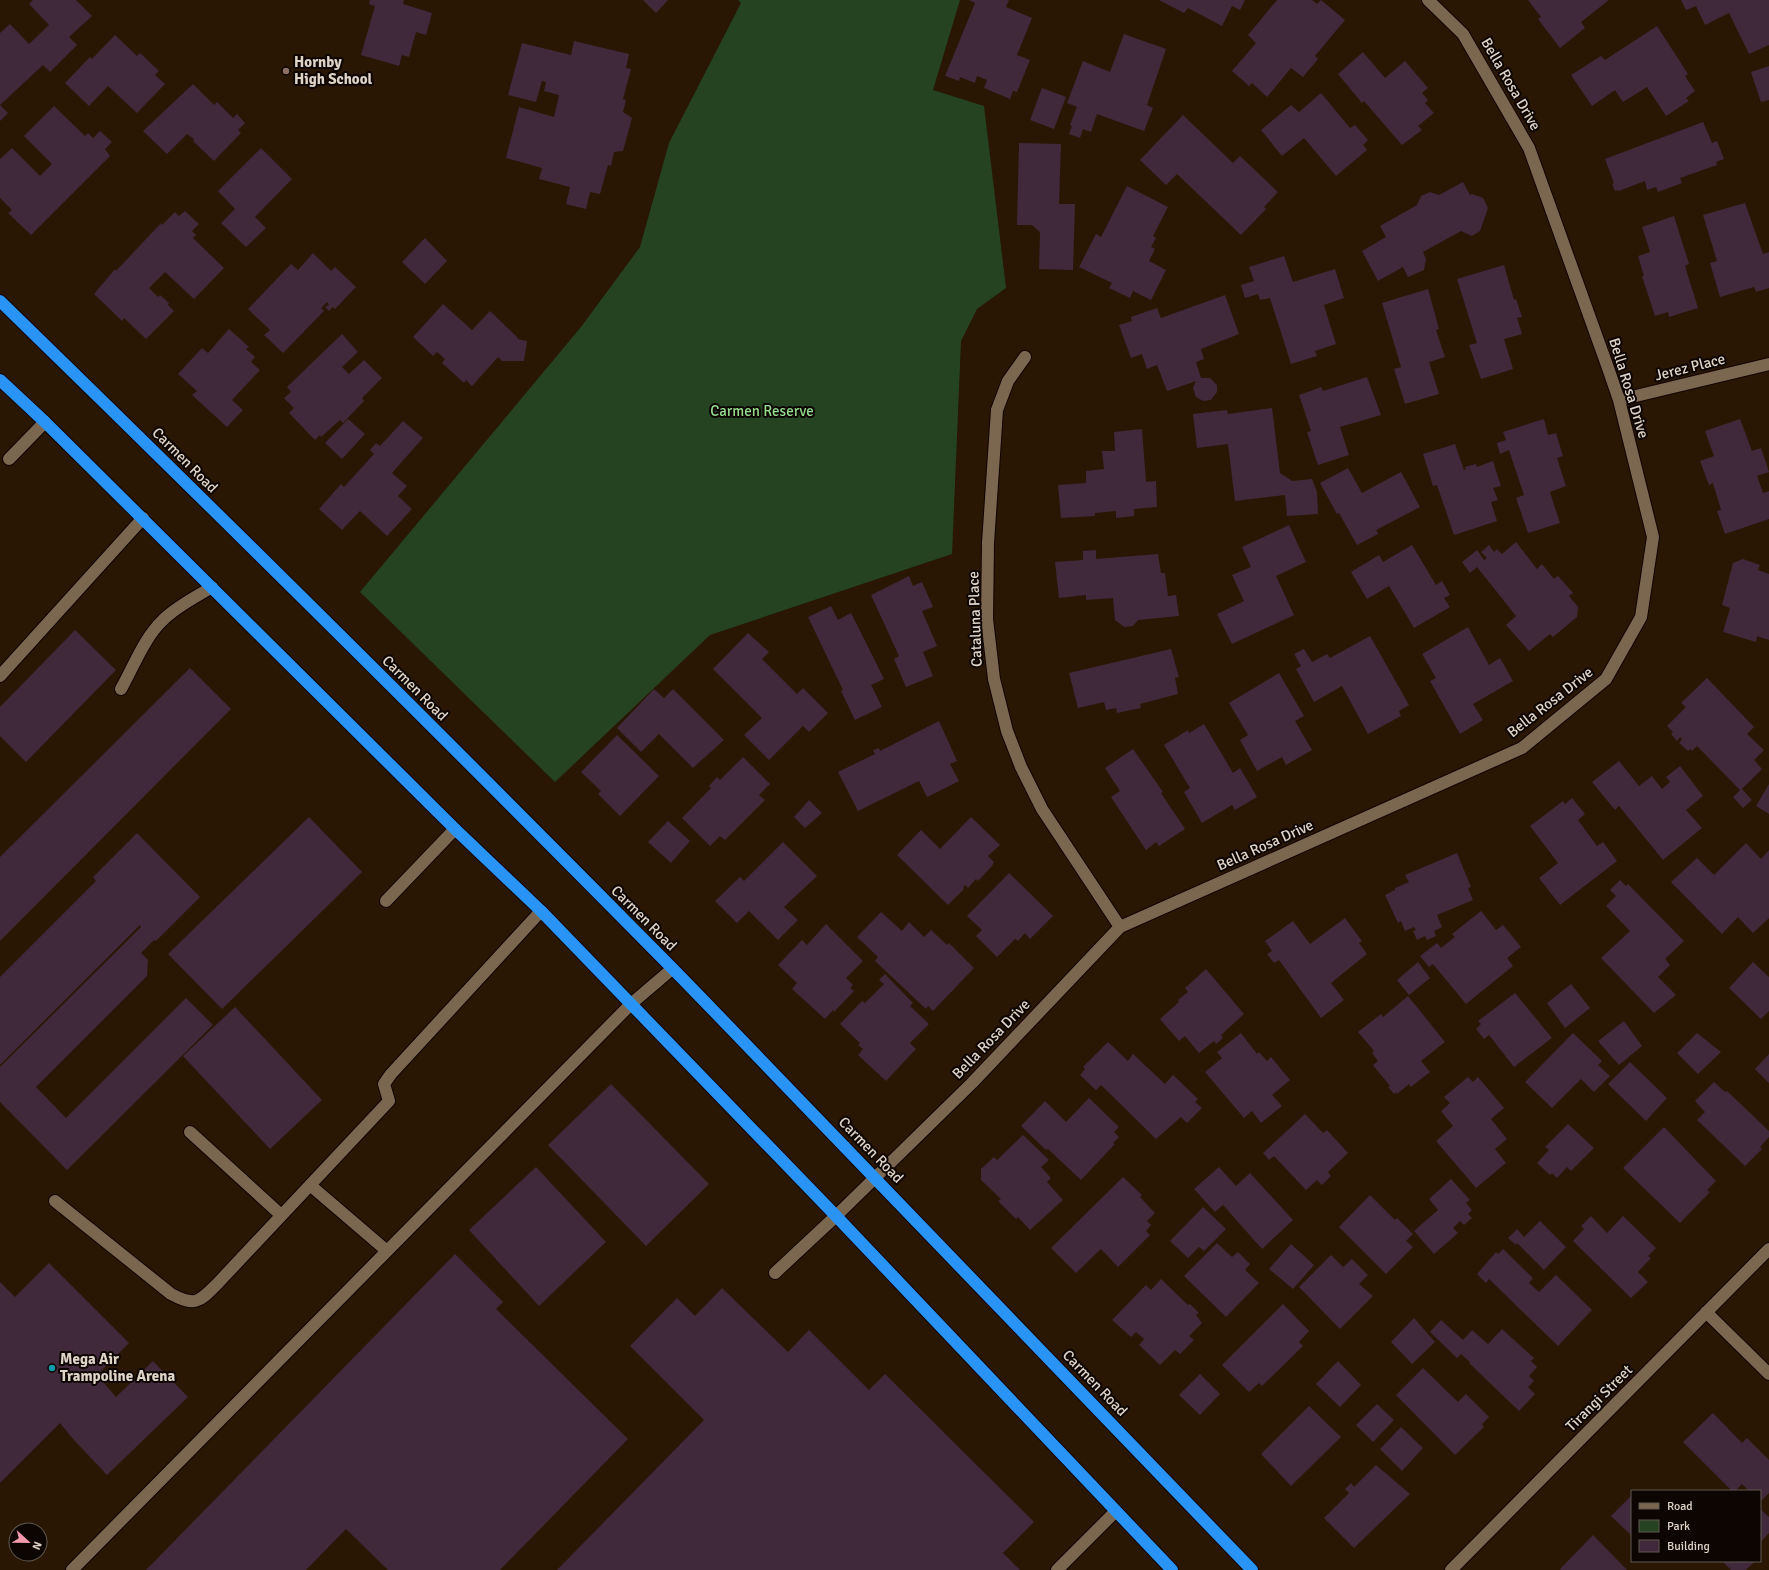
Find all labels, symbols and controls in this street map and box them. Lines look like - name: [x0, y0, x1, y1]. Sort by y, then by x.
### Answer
- street label: Bella Rosa Drive: [1477, 35, 1545, 133]
- place label: Hornby High School: [294, 53, 373, 88]
- marker: Hornby High School: [281, 66, 291, 76]
- street label: Bella Rosa Drive: [1605, 336, 1653, 440]
- street label: Jerez Place: [1653, 350, 1727, 384]
- park label: Carmen Reserve: [710, 402, 814, 420]
- street label: Carmen Road: [149, 424, 221, 496]
- street label: Cataluna Place: [964, 571, 986, 667]
- street label: Carmen Road: [379, 652, 451, 724]
- street label: Bella Rosa Drive: [1504, 663, 1596, 741]
- street label: Bella Rosa Drive: [1214, 816, 1316, 874]
- street label: Carmen Road: [608, 882, 680, 954]
- street label: Bella Rosa Drive: [948, 995, 1034, 1083]
- street label: Carmen Road: [835, 1113, 907, 1187]
- street label: Carmen Road: [1059, 1346, 1131, 1420]
- place label: Mega Air Trampoline Arena: [60, 1350, 175, 1385]
- street label: Tirangi Street: [1562, 1361, 1636, 1435]
- marker: Mega Air Trampoline Arena: [47, 1363, 57, 1373]
- legend: [1631, 1490, 1761, 1562]
- text: Road: [1667, 1499, 1693, 1514]
- text: Park: [1667, 1519, 1690, 1534]
- north arrow: [8, 1522, 48, 1562]
- text: Building: [1667, 1539, 1710, 1554]
- text: N: [29, 1540, 44, 1552]

